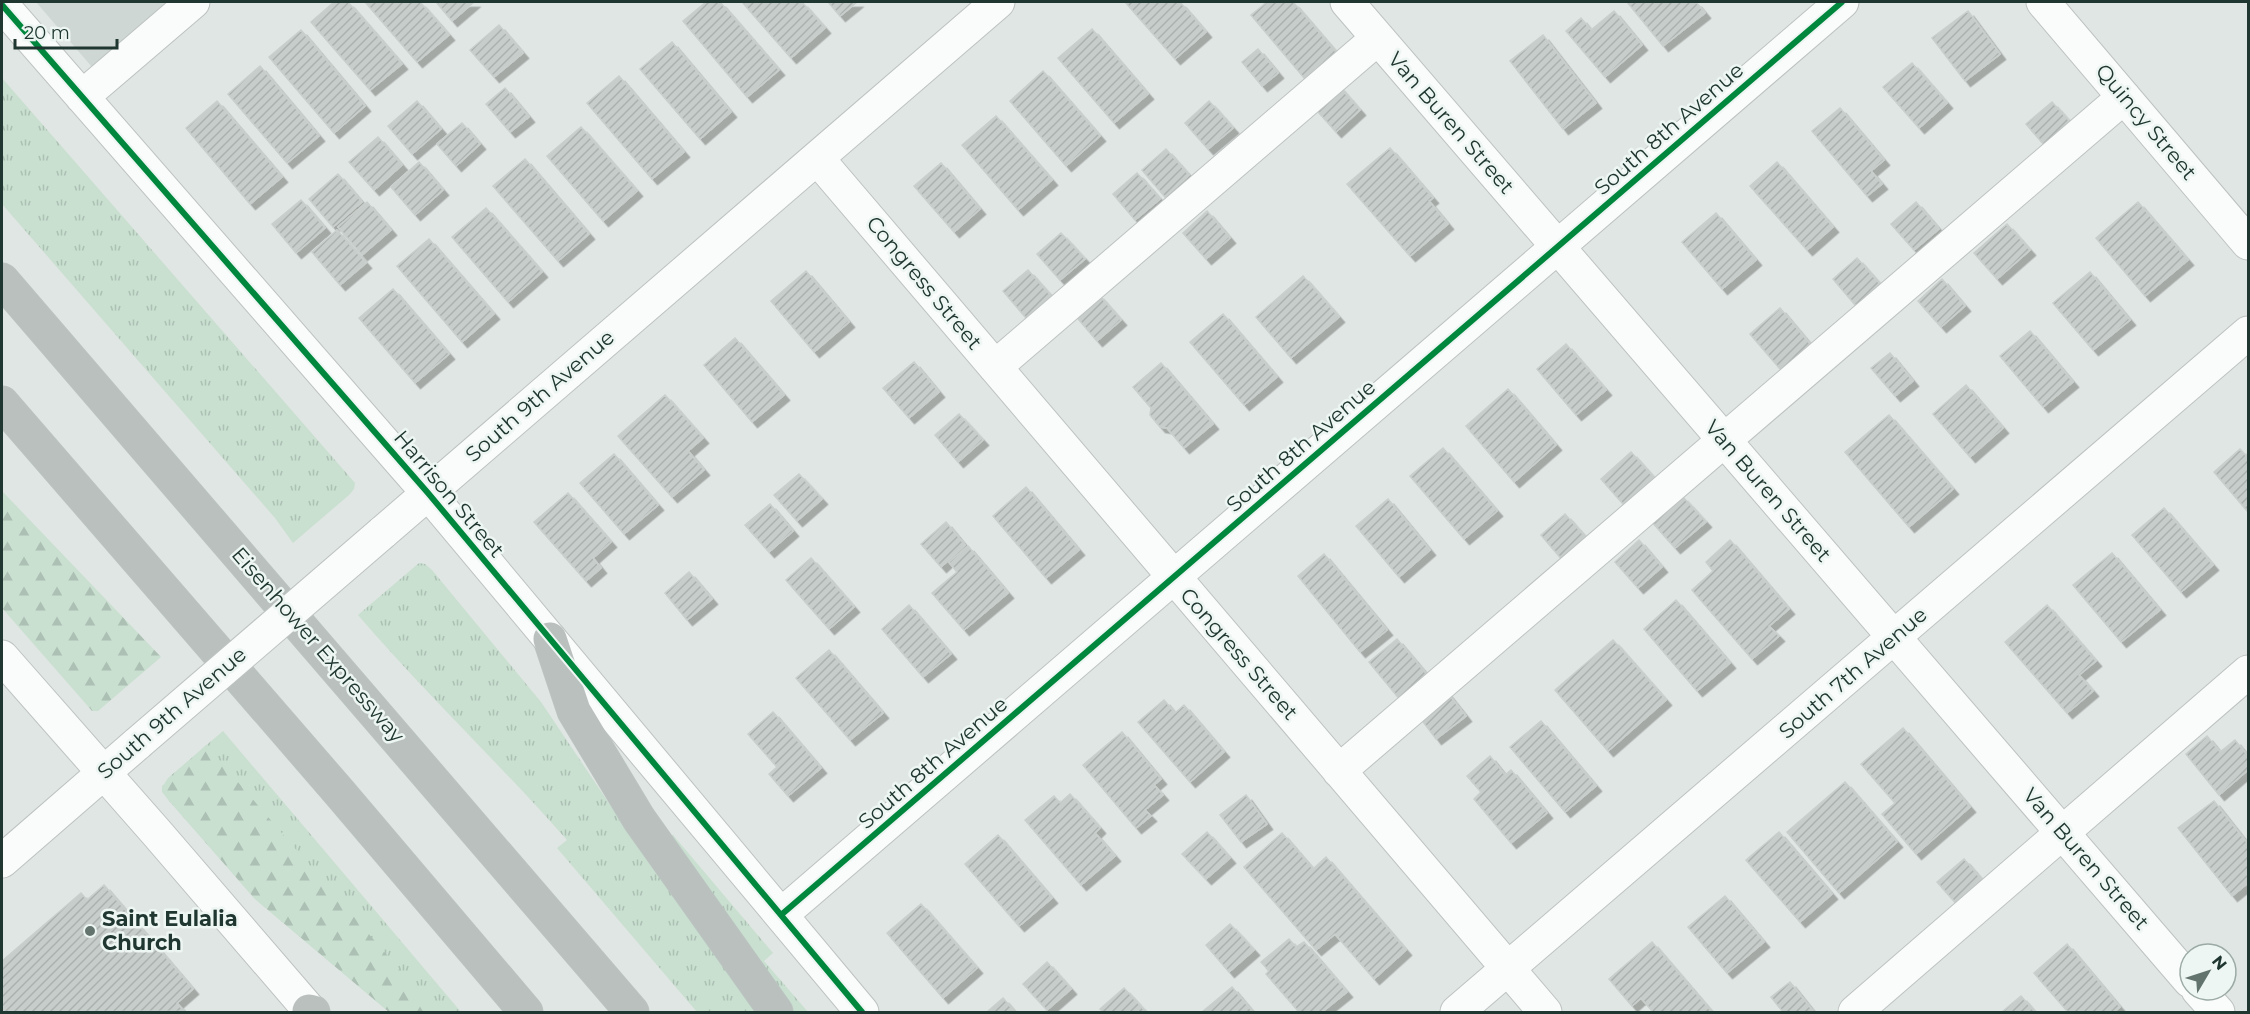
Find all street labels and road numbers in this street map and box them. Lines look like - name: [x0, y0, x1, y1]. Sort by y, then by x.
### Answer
- street label: Van Buren Street: [1383, 47, 1520, 199]
- street label: South 8th Avenue: [1589, 57, 1748, 200]
- street label: Quincy Street: [2091, 59, 2202, 185]
- street label: Congress Street: [861, 211, 987, 354]
- street label: South 9th Avenue: [460, 324, 619, 467]
- street label: South 8th Avenue: [1221, 374, 1380, 517]
- street label: Van Buren Street: [1700, 415, 1837, 567]
- street label: Harrison Street: [389, 425, 510, 562]
- street label: Eisenhower Expressway: [227, 542, 410, 748]
- street label: Congress Street: [1175, 583, 1303, 725]
- street label: South 7th Avenue: [1774, 602, 1932, 744]
- street label: South 9th Avenue: [92, 641, 251, 784]
- street label: South 8th Avenue: [853, 691, 1012, 834]
- street label: Van Buren Street: [2018, 783, 2155, 935]

